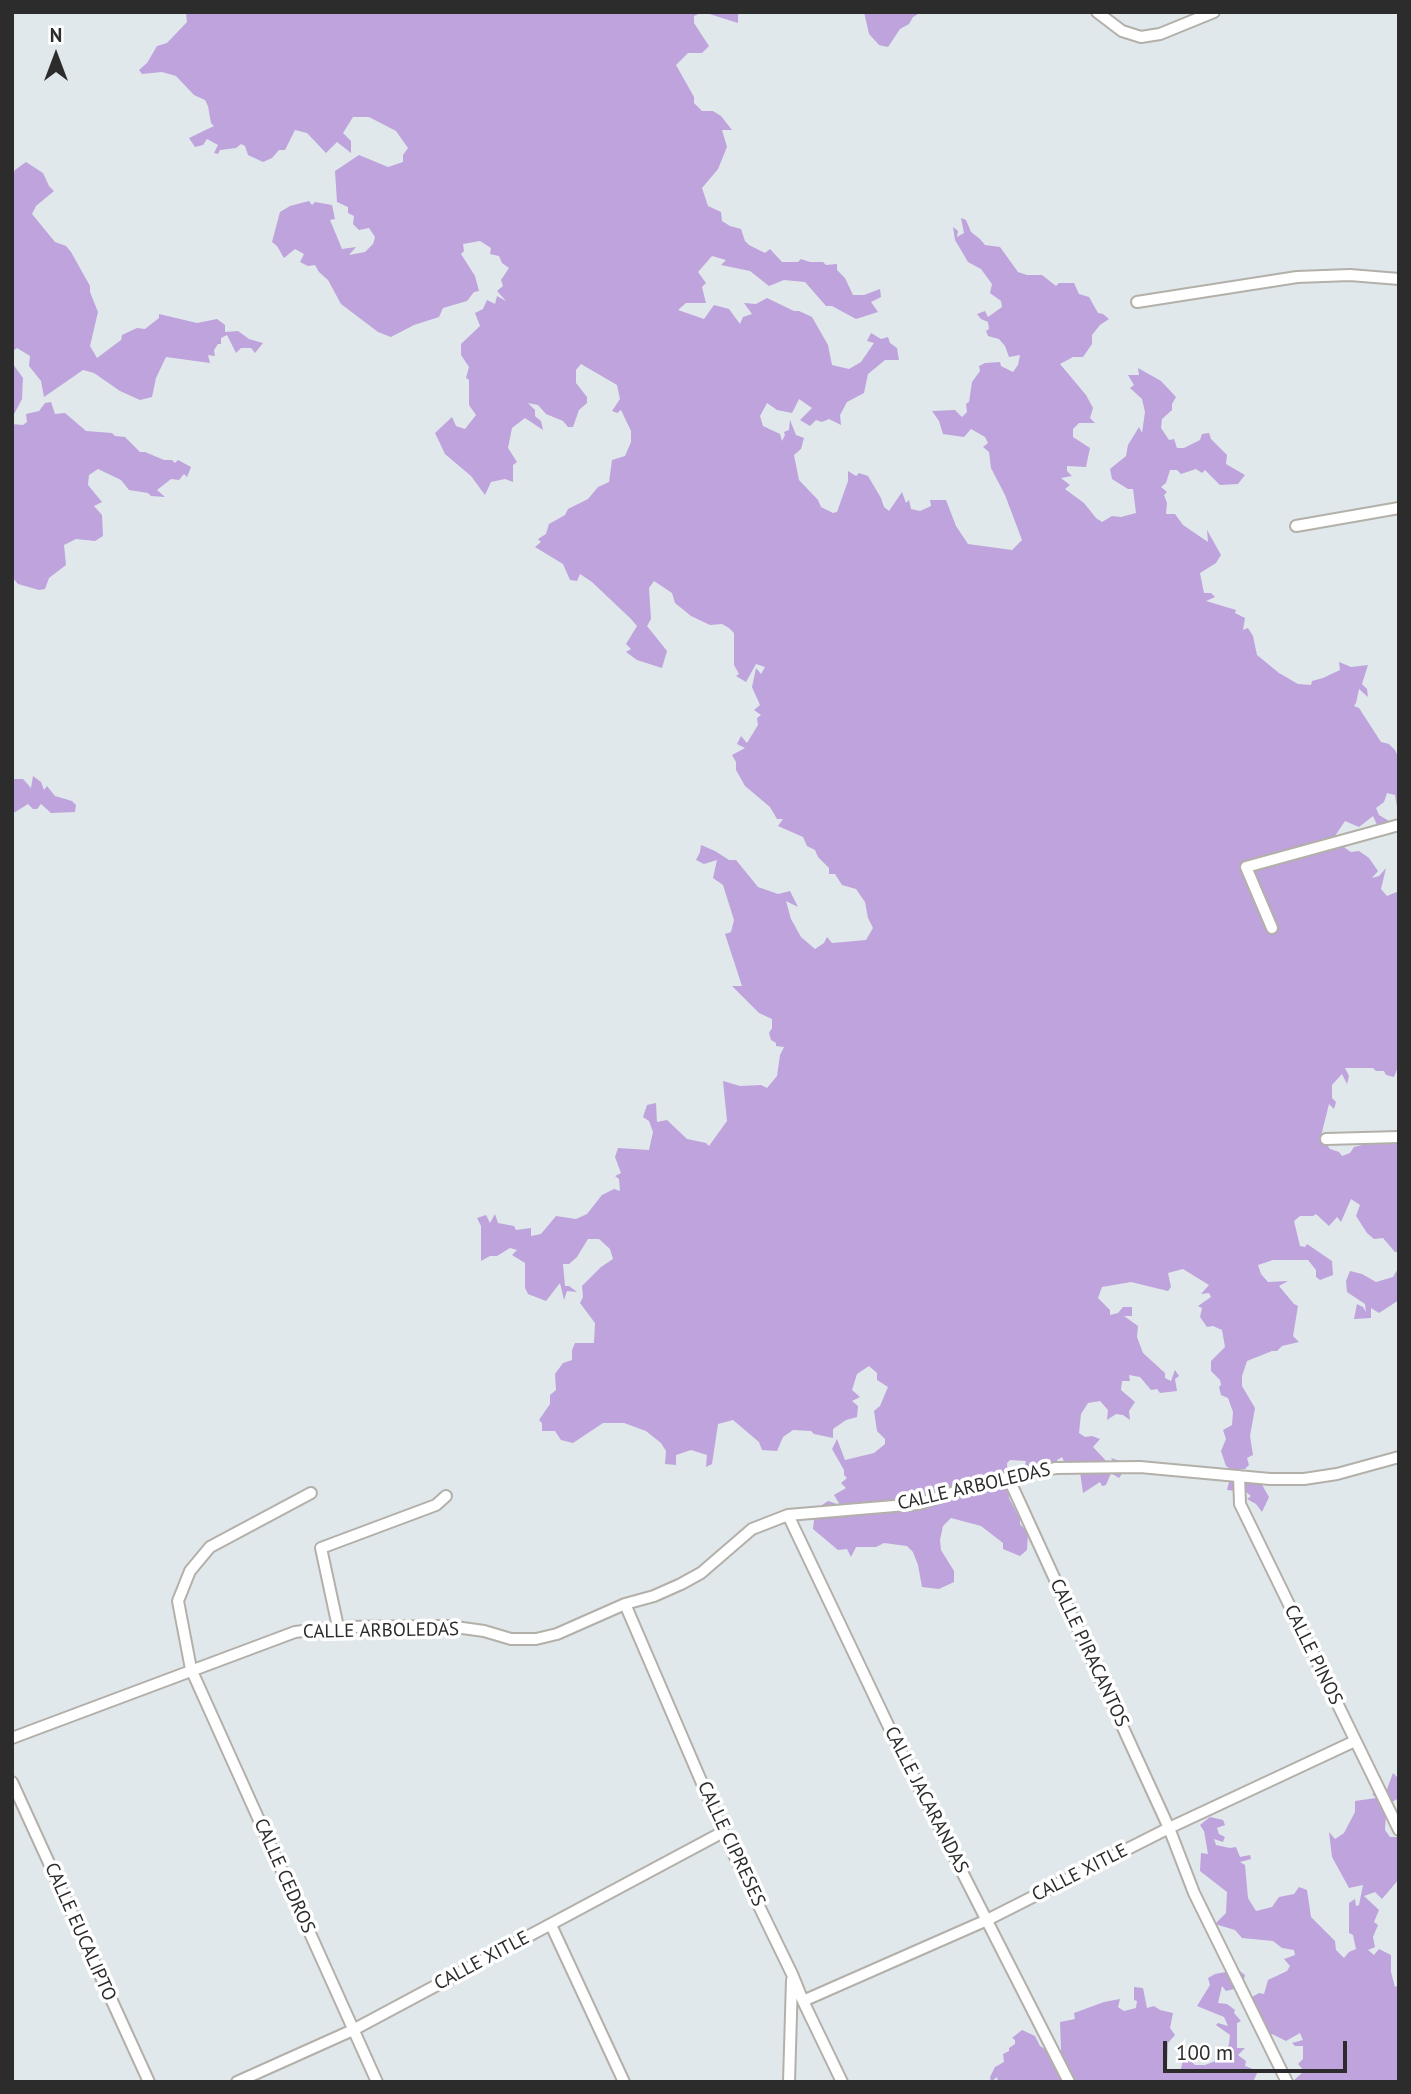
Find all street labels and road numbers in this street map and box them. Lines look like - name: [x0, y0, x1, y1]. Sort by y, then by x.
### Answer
- street label: CALLE ARBOLEDAS: [895, 1458, 1053, 1516]
- street label: CALLE PIRACANTOS: [1045, 1575, 1133, 1731]
- street label: CALLE PINOS: [1279, 1601, 1347, 1709]
- street label: CALLE ARBOLEDAS: [303, 1618, 459, 1644]
- street label: CALLE JACARANDAS: [879, 1723, 973, 1877]
- street label: CALLE CIPRESES: [692, 1778, 770, 1910]
- street label: CALLE CEDROS: [249, 1815, 319, 1937]
- street label: CALLE XITLE: [1028, 1839, 1132, 1907]
- street label: CALLE EUCALIPTO: [39, 1859, 121, 2005]
- street label: CALLE XITLE: [431, 1926, 533, 1996]

